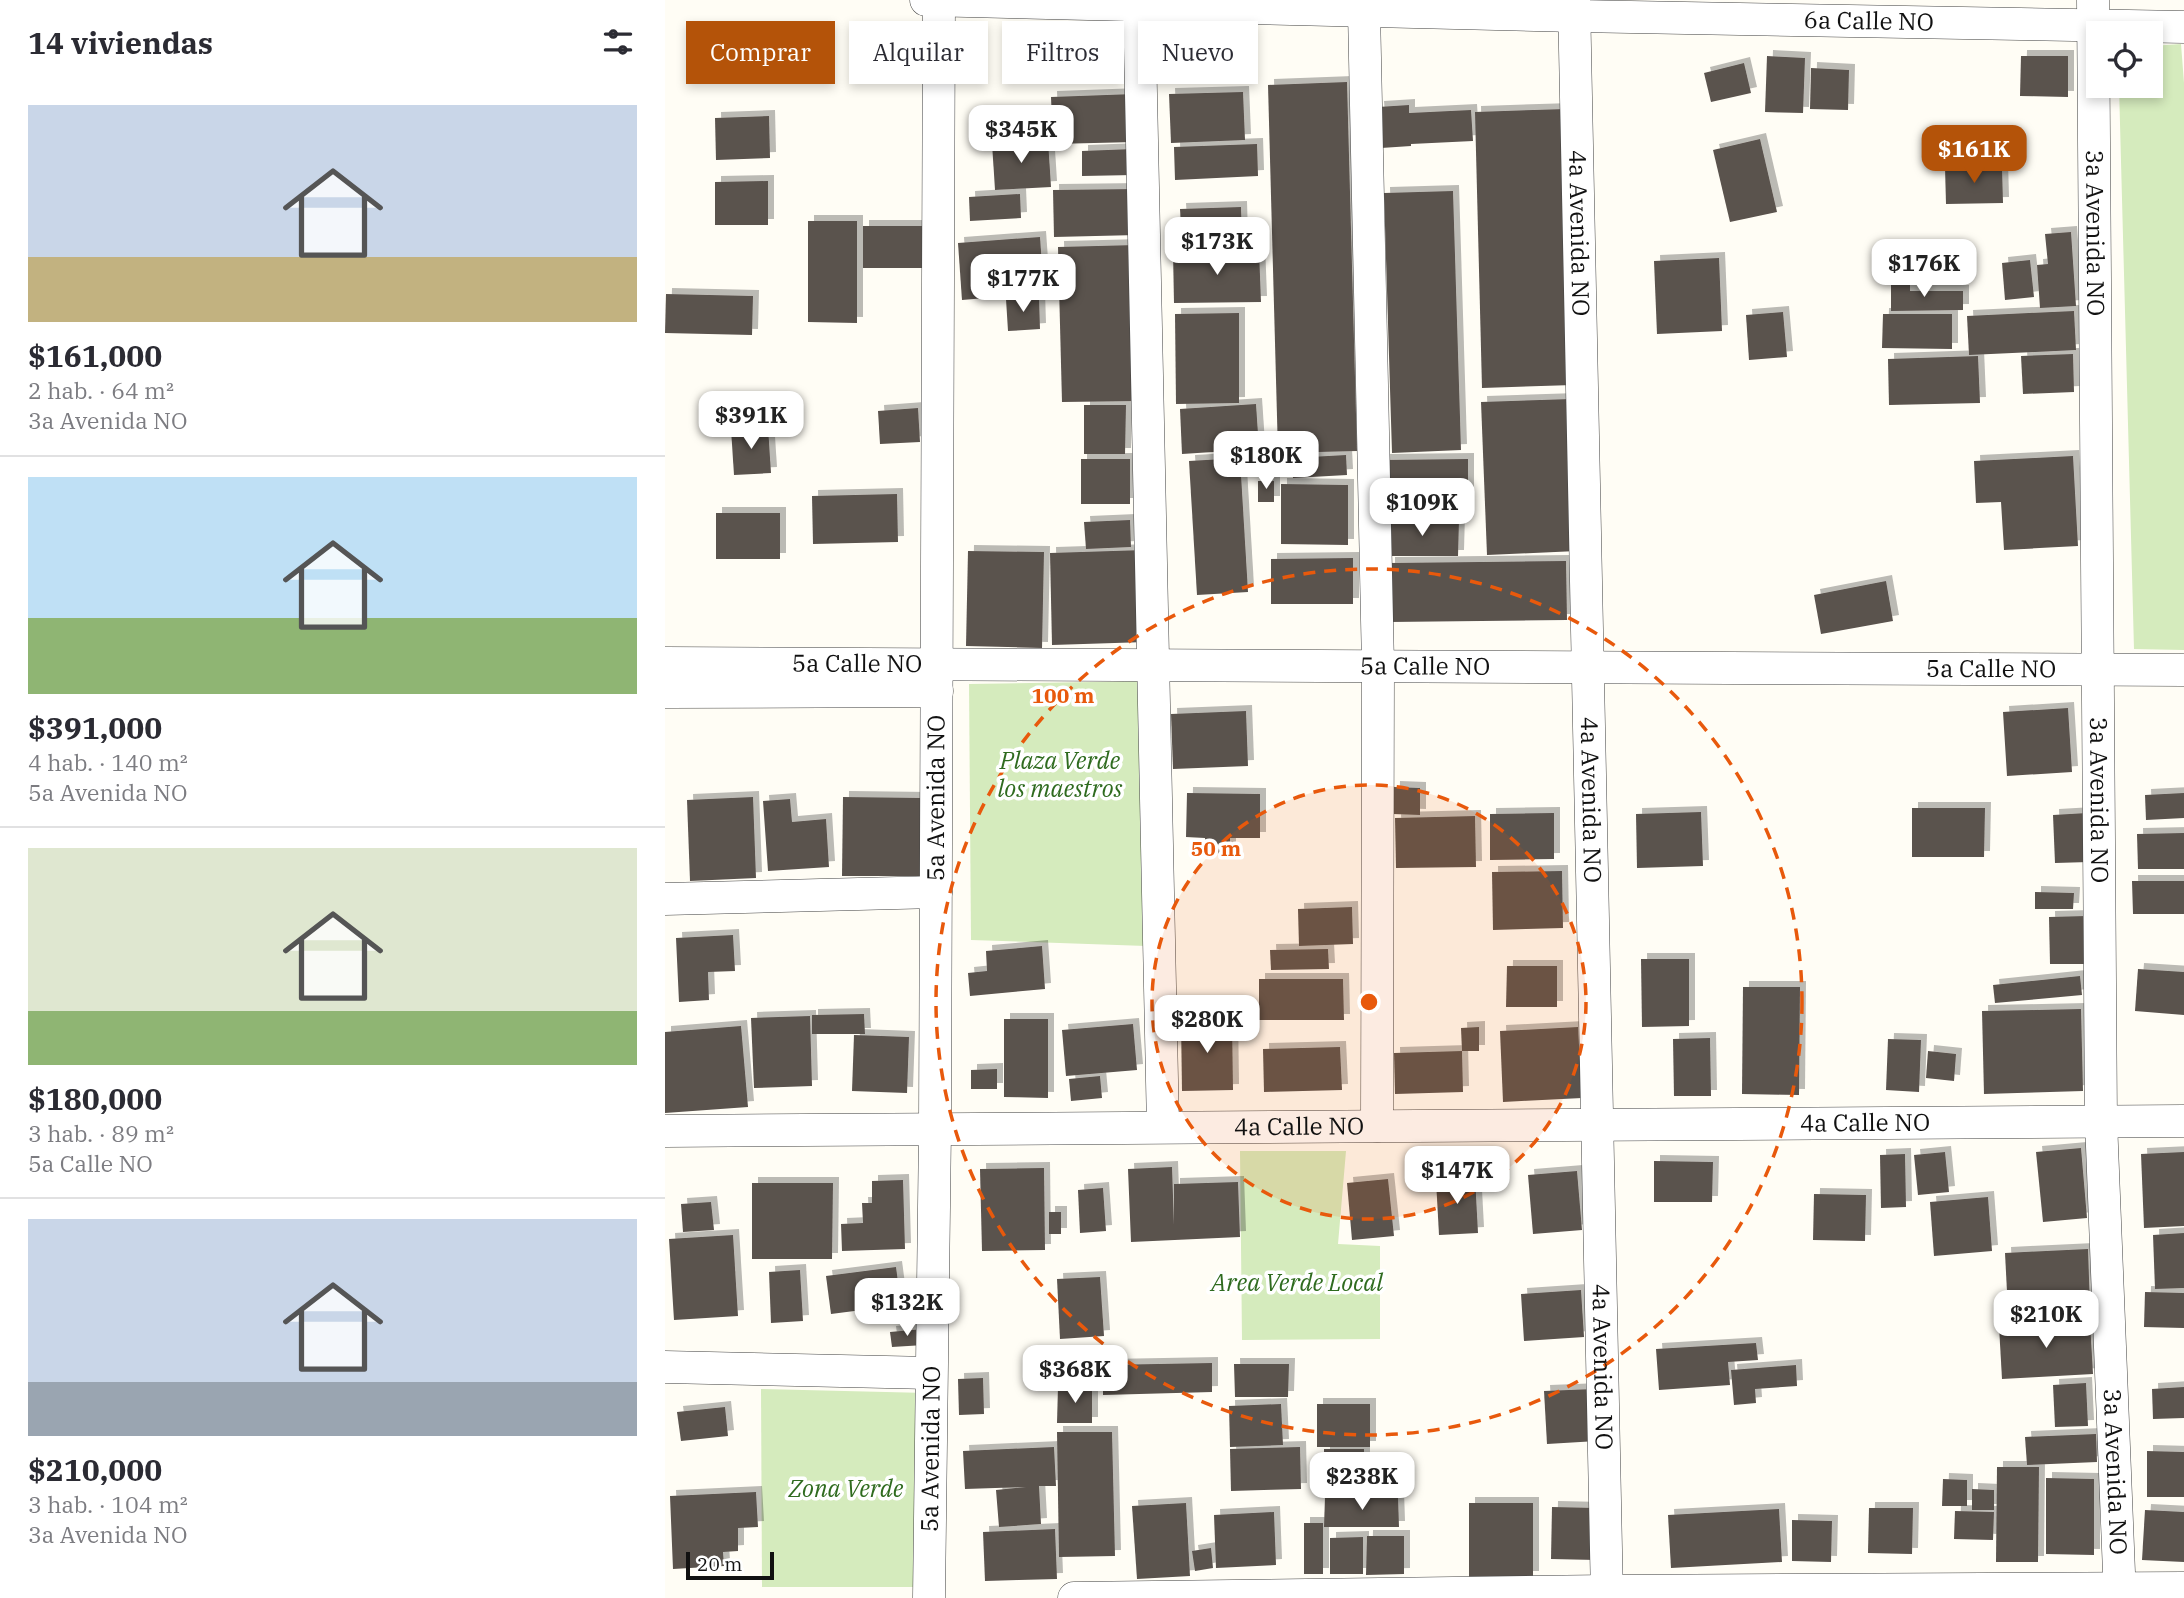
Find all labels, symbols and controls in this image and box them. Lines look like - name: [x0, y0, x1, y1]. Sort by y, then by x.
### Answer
- street label: 6a Calle NO: [1803, 3, 1934, 37]
- chip: Comprar: [686, 21, 835, 84]
- chip: Alquilar: [849, 21, 988, 84]
- chip: Filtros: [1002, 21, 1124, 84]
- chip: Nuevo: [1138, 21, 1258, 84]
- map controls: [2086, 21, 2163, 98]
- button: locate: [2086, 21, 2163, 98]
- text: 14 viviendas: [28, 23, 213, 62]
- icon: filters: [599, 23, 637, 61]
- pin: $345K: [972, 106, 1070, 165]
- text: $345K: [985, 113, 1057, 143]
- pin: $161K: [1925, 125, 2023, 185]
- text: $161K: [1938, 133, 2010, 163]
- street label: 4a Avenida NO: [1562, 149, 1598, 316]
- icon: home: [270, 150, 396, 276]
- street label: 3a Avenida NO: [2079, 150, 2112, 316]
- pin: $173K: [1168, 218, 1266, 277]
- text: $173K: [1181, 225, 1253, 255]
- pin: $176K: [1875, 240, 1973, 299]
- text: $176K: [1888, 247, 1960, 277]
- pin: $177K: [974, 254, 1072, 314]
- text: $177K: [987, 262, 1059, 292]
- text: $161,000: [28, 336, 162, 375]
- text: 2 hab. · 64 m²: [28, 375, 174, 405]
- pin: $391K: [702, 392, 800, 451]
- text: $391K: [715, 399, 787, 429]
- text: 3a Avenida NO: [28, 405, 187, 435]
- pin: $180K: [1217, 432, 1315, 491]
- text: $180K: [1230, 439, 1302, 469]
- pin: $109K: [1373, 478, 1471, 538]
- text: $109K: [1386, 486, 1458, 516]
- icon: home: [270, 522, 396, 648]
- street label: 5a Calle NO: [792, 647, 922, 679]
- street label: 5a Calle NO: [1360, 649, 1490, 682]
- street label: 5a Calle NO: [1926, 652, 2056, 684]
- text: 100 m: [1031, 681, 1095, 709]
- text: $391,000: [28, 708, 162, 747]
- street label: 5a Avenida NO: [919, 715, 951, 881]
- street label: 4a Avenida NO: [1574, 716, 1609, 883]
- street label: 3a Avenida NO: [2083, 717, 2116, 883]
- park label: Plaza Verde los maestros: [998, 744, 1123, 804]
- text: 4 hab. · 140 m²: [28, 747, 188, 777]
- text: 5a Avenida NO: [28, 777, 187, 807]
- text: 50 m: [1191, 834, 1241, 862]
- icon: home: [270, 893, 396, 1019]
- centre of rings: [1357, 990, 1381, 1014]
- pin: $280K: [1158, 996, 1256, 1055]
- text: $280K: [1171, 1003, 1243, 1033]
- text: $180,000: [28, 1079, 162, 1118]
- street label: 4a Calle NO: [1800, 1106, 1930, 1139]
- street label: 4a Calle NO: [1234, 1109, 1364, 1142]
- text: 3 hab. · 89 m²: [28, 1118, 174, 1148]
- pin: $147K: [1408, 1146, 1506, 1206]
- text: 5a Calle NO: [28, 1148, 153, 1178]
- text: $147K: [1421, 1154, 1493, 1184]
- icon: home: [270, 1264, 396, 1390]
- park label: Area Verde Local: [1209, 1266, 1384, 1298]
- pin: $132K: [858, 1278, 956, 1338]
- street label: 4a Avenida NO: [1586, 1283, 1621, 1450]
- text: $132K: [871, 1286, 943, 1316]
- pin: $210K: [1997, 1290, 2095, 1350]
- text: $210K: [2010, 1298, 2082, 1328]
- pin: $368K: [1026, 1346, 1124, 1405]
- text: $368K: [1039, 1353, 1111, 1383]
- street label: 5a Avenida NO: [913, 1366, 947, 1532]
- street label: 3a Avenida NO: [2097, 1388, 2135, 1555]
- text: $210,000: [28, 1450, 162, 1489]
- pin: $238K: [1313, 1452, 1411, 1512]
- text: $238K: [1326, 1460, 1398, 1490]
- park label: Zona Verde: [787, 1472, 904, 1504]
- text: 3 hab. · 104 m²: [28, 1489, 188, 1519]
- text: 3a Avenida NO: [28, 1519, 187, 1549]
- scale bar: [686, 1549, 773, 1581]
- text: 20 m: [697, 1552, 742, 1576]

